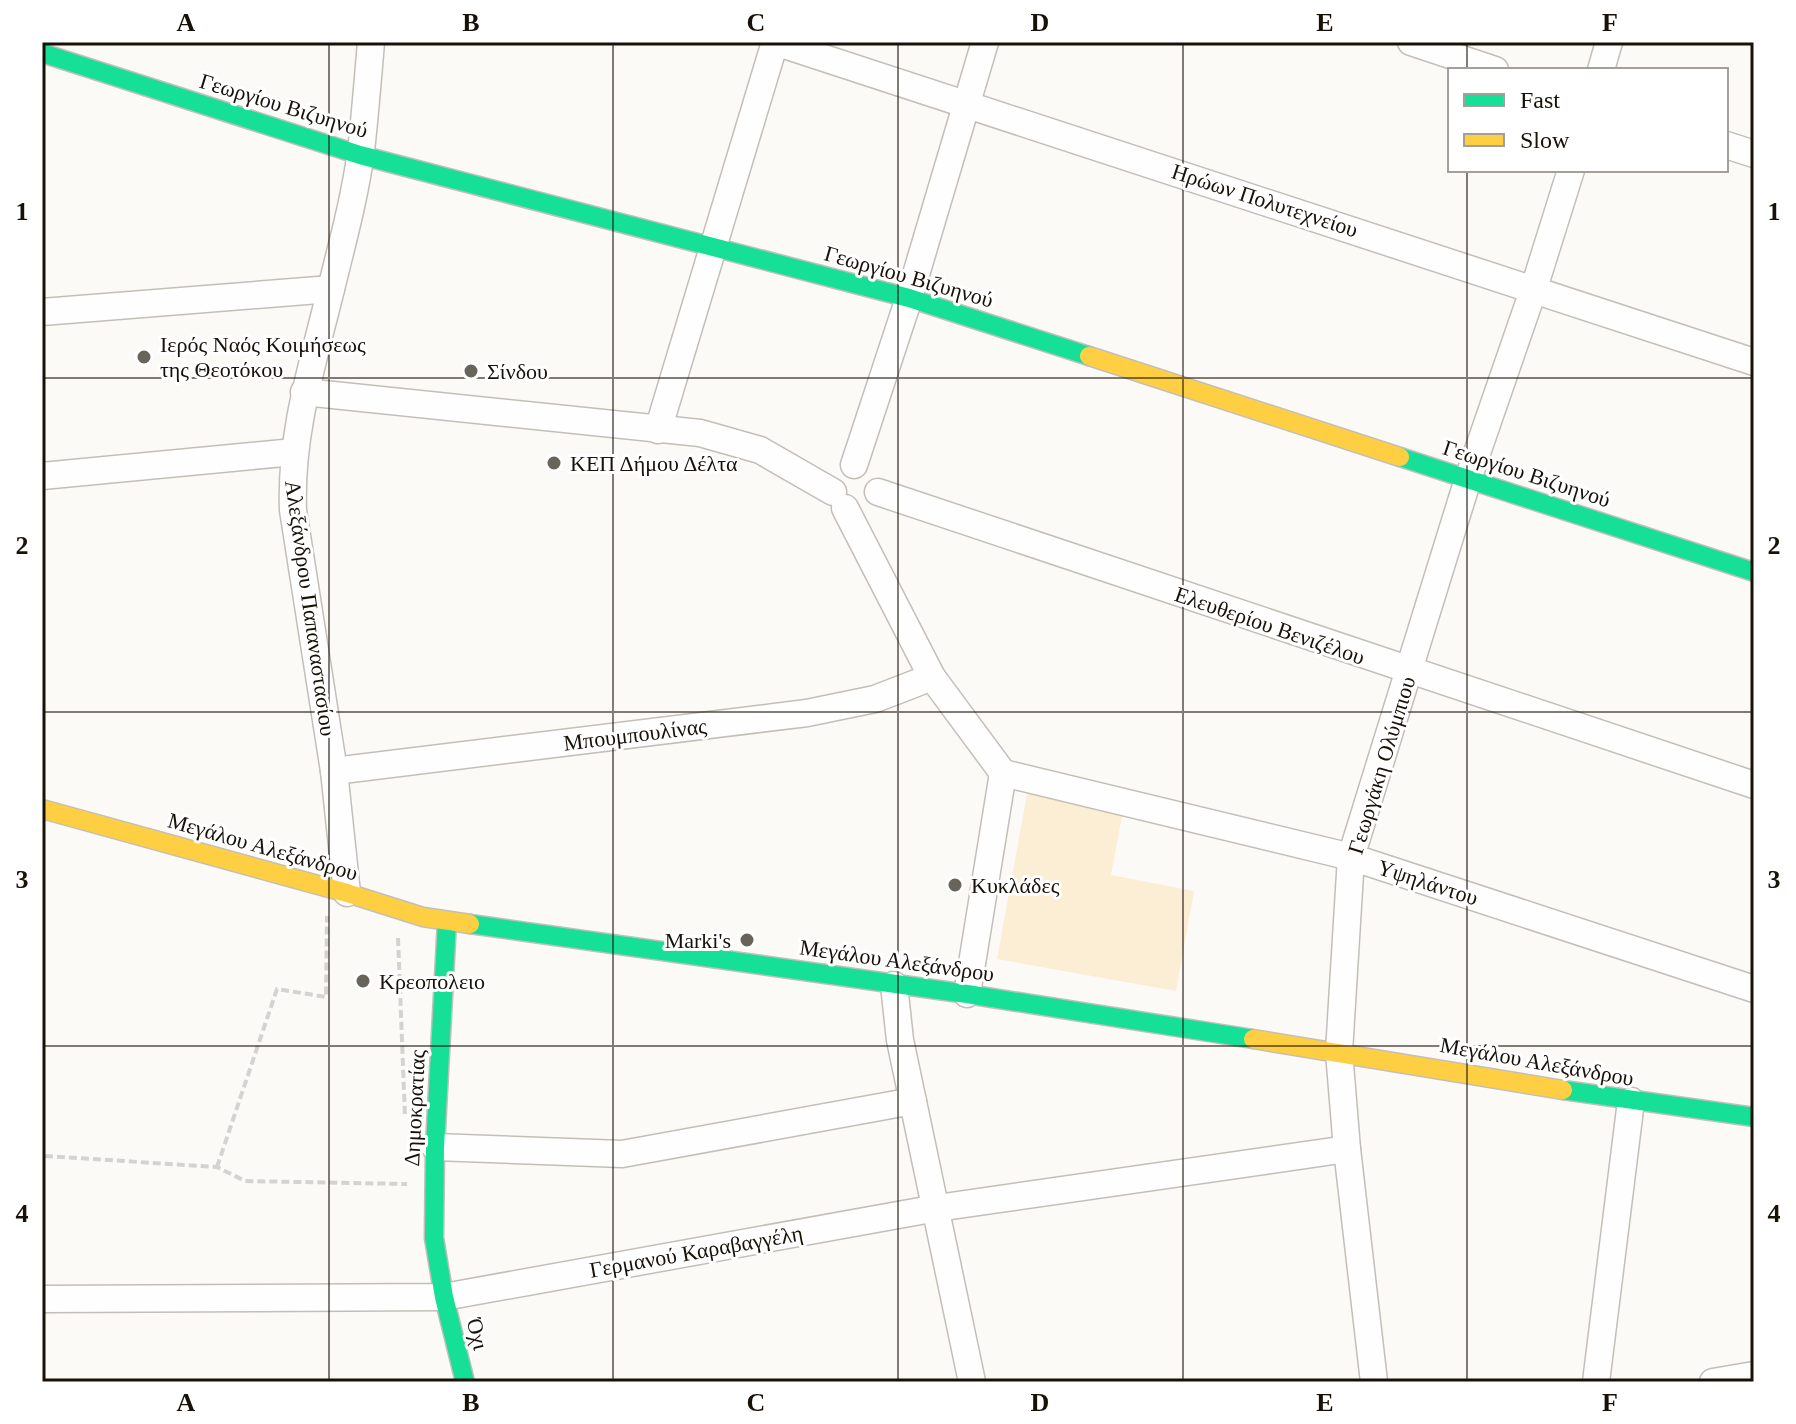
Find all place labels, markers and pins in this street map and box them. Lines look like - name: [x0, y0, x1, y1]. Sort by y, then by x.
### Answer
- place label: Ιερός Ναός Κοιμήσεως της Θεοτόκου: [160, 332, 366, 382]
- marker: Ιερός Ναός Κοιμήσεως της Θεοτόκου: [135, 348, 153, 366]
- place label: Σίνδου: [487, 359, 548, 384]
- marker: Σίνδου: [462, 362, 480, 380]
- place label: ΚΕΠ Δήμου Δέλτα: [570, 451, 738, 476]
- marker: ΚΕΠ Δήμου Δέλτα: [545, 454, 563, 472]
- place label: Κυκλάδες: [971, 873, 1060, 898]
- marker: Κυκλάδες: [946, 876, 964, 894]
- place label: Marki's: [665, 928, 731, 953]
- marker: Marki's: [738, 931, 756, 949]
- place label: Κρεοπολειο: [379, 969, 485, 994]
- marker: Κρεοπολειο: [354, 972, 372, 990]

